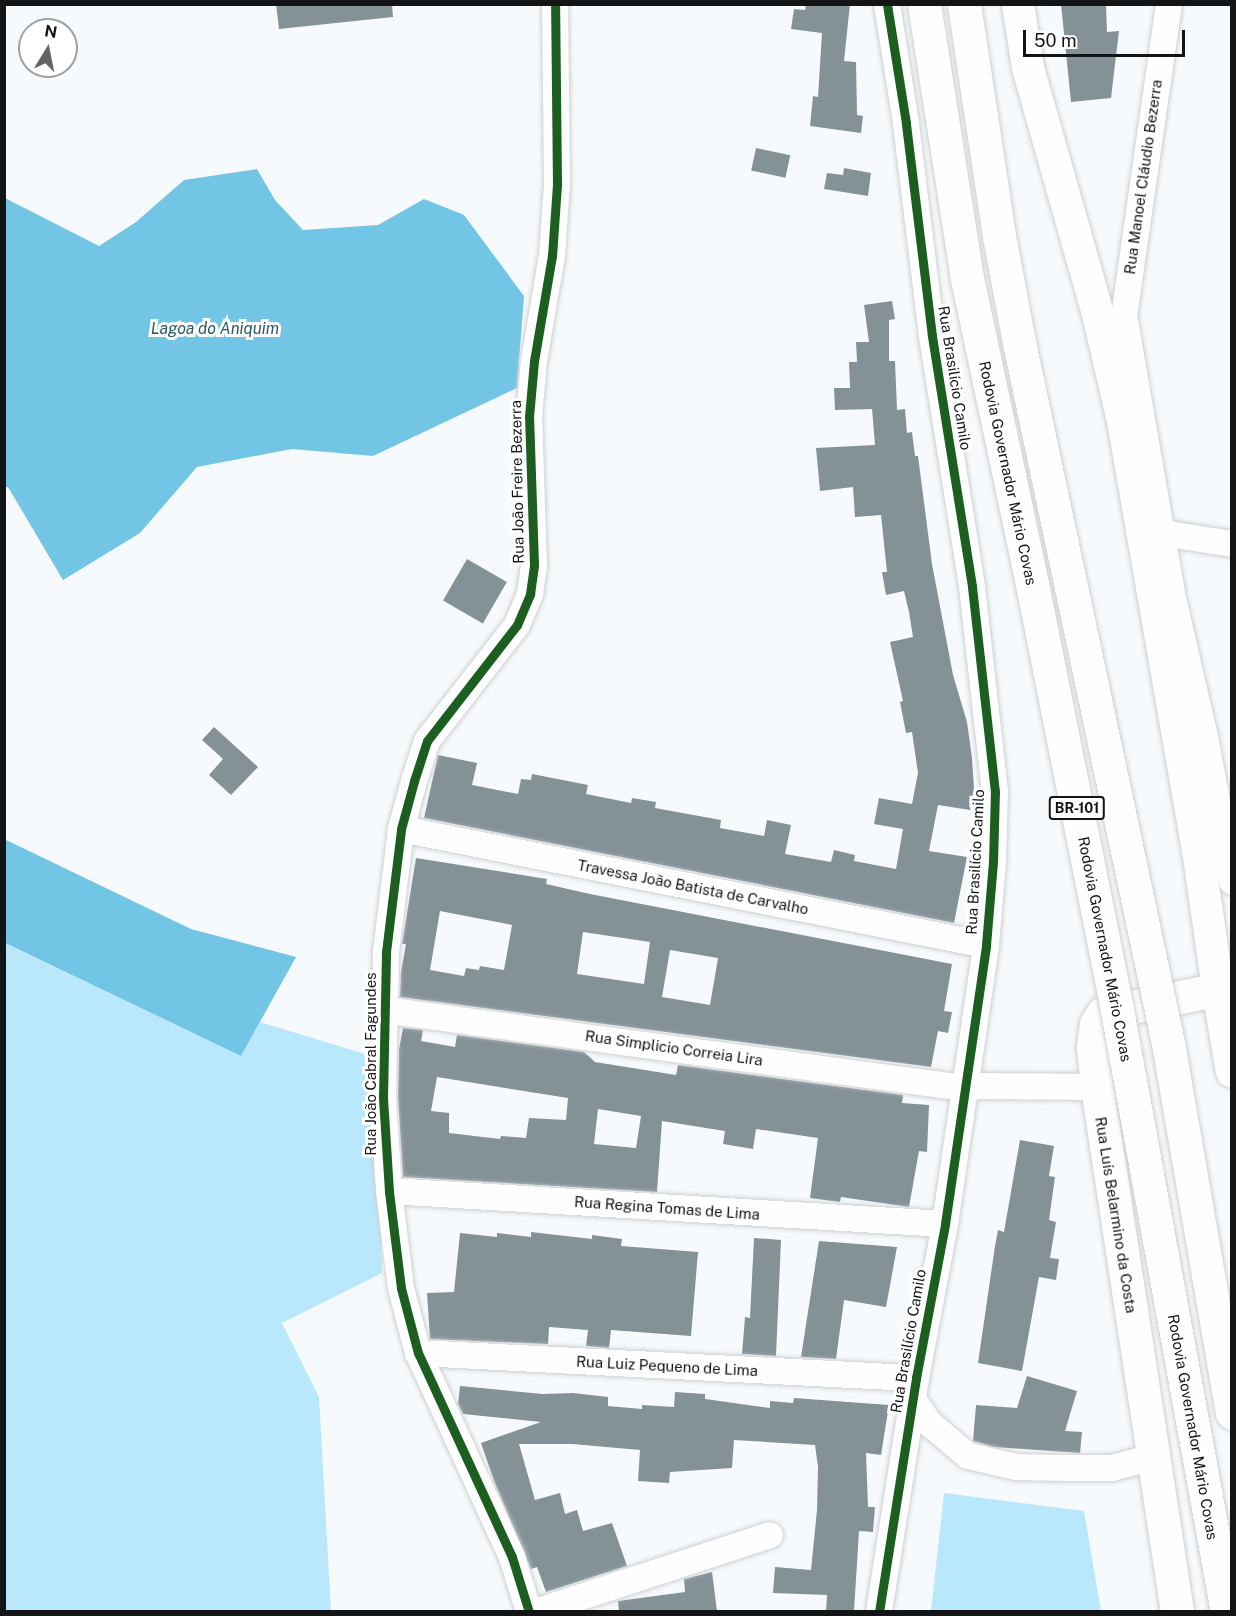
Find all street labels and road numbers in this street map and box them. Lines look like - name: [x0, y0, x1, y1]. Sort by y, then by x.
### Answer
- street label: Rua Manoel Cláudio Bezerra: [1120, 78, 1166, 276]
- street label: Rua Brasilício Camilo: [935, 305, 975, 451]
- street label: Rodovia Governador Mário Covas: [975, 359, 1041, 587]
- street label: Rua João Freire Bezerra: [507, 400, 527, 564]
- street label: Rua Brasilício Camilo: [962, 789, 988, 935]
- road number: BR-101: [1048, 797, 1106, 819]
- street label: Rodovia Governador Mário Covas: [1074, 835, 1136, 1063]
- street label: Travessa João Batista de Carvalho: [576, 856, 810, 918]
- street label: Rua João Cabral Fagundes: [362, 972, 380, 1156]
- street label: Rua Simplicio Correia Lira: [584, 1027, 764, 1069]
- street label: Rua Luís Belarmino da Costa: [1092, 1115, 1140, 1315]
- street label: Rua Regina Tomas de Lima: [573, 1193, 761, 1223]
- street label: Rua Brasilício Camilo: [886, 1268, 930, 1414]
- street label: Rodovia Governador Mário Covas: [1164, 1313, 1222, 1541]
- street label: Rua Luiz Pequeno de Lima: [575, 1352, 759, 1380]

